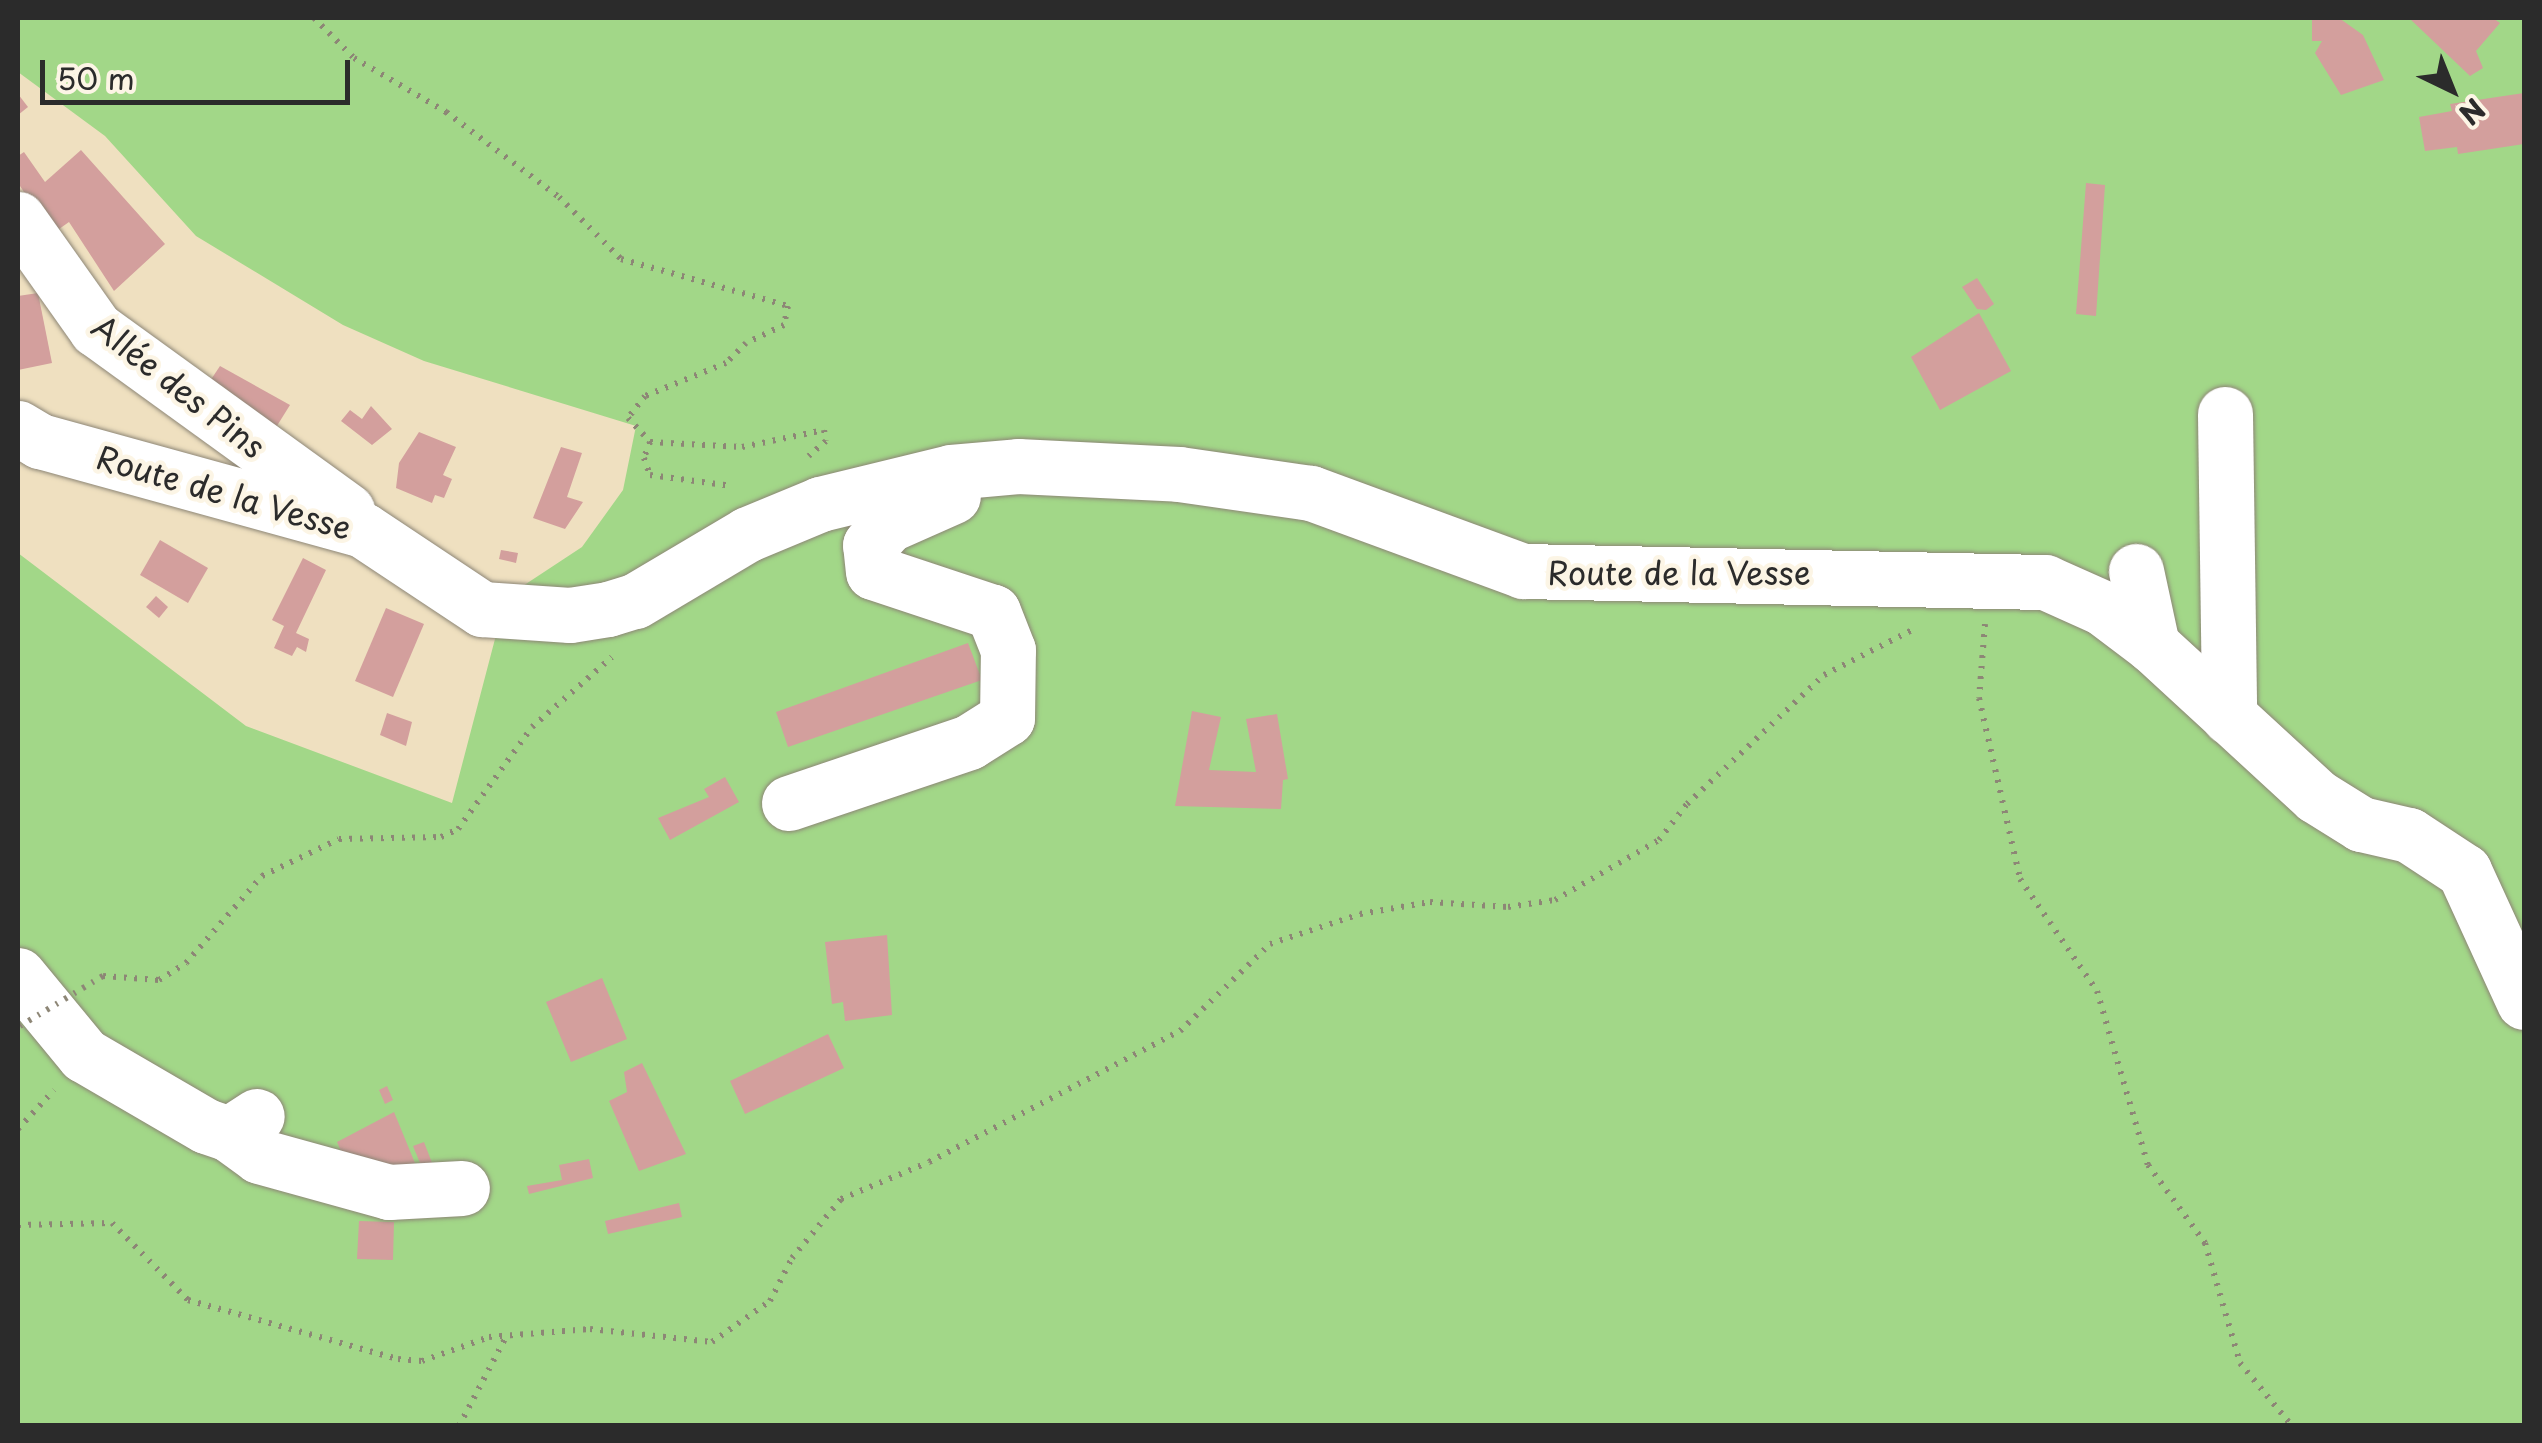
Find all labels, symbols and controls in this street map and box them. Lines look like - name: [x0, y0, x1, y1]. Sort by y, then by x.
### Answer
- scale bar: [45, 40, 355, 102]
- north arrow: [2402, 40, 2502, 140]
- text: 50 m: [57, 55, 135, 100]
- text: N: [2450, 89, 2496, 136]
- street label: Allée des Pins: [84, 306, 274, 466]
- street label: Route de la Vesse: [91, 437, 357, 547]
- street label: Route de la Vesse: [1546, 553, 1812, 591]

